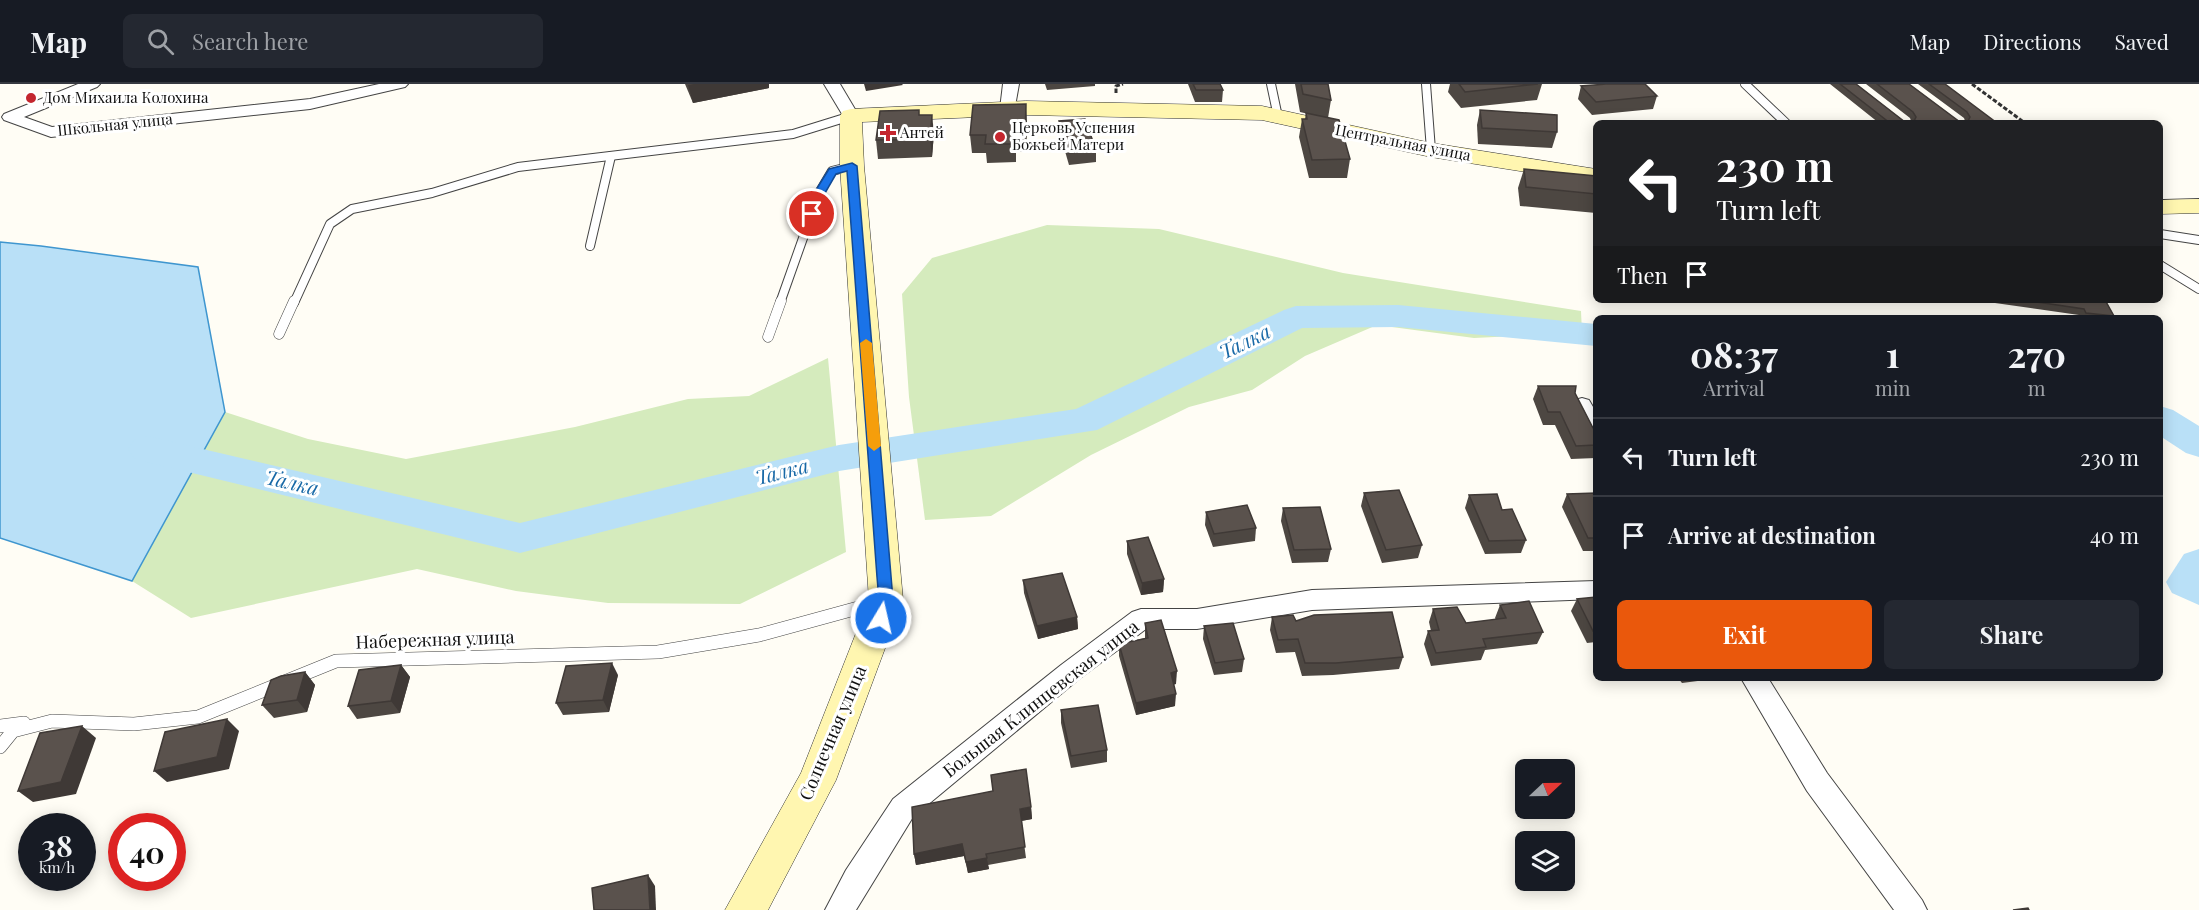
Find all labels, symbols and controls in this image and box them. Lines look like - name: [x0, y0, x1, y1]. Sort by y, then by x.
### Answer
- search box: [123, 14, 543, 68]
- text: Map: [30, 23, 87, 60]
- icon: search: [144, 25, 177, 58]
- text: Search here: [192, 26, 308, 56]
- text: Map: [1909, 27, 1950, 55]
- text: Directions: [1983, 27, 2081, 55]
- text: Saved: [2114, 27, 2169, 55]
- place label: Дом Михаила Колохина: [43, 87, 209, 107]
- marker: Дом Михаила Колохина: [24, 91, 38, 105]
- street label: Школьная улица: [56, 108, 174, 140]
- place label: Церковь Успения Божьей Матери: [1012, 117, 1135, 154]
- street label: Центральная улица: [1334, 119, 1473, 165]
- place label: Антей: [899, 122, 944, 142]
- marker: Антей: [881, 126, 895, 140]
- marker: Церковь Успения Божьей Матери: [993, 130, 1007, 144]
- text: 230 m: [1716, 137, 1833, 193]
- icon: left: [1617, 144, 1695, 222]
- pin: [786, 188, 837, 239]
- text: Turn left: [1716, 191, 1820, 227]
- icon: arrive: [795, 197, 828, 230]
- icon: arrive: [1680, 258, 1713, 291]
- text: Then: [1617, 260, 1668, 290]
- water label: Талка: [1214, 317, 1275, 365]
- text: 08:37: [1690, 329, 1778, 377]
- text: 1: [1886, 329, 1900, 377]
- text: 270: [2008, 329, 2066, 377]
- text: Arrival: [1703, 374, 1765, 401]
- text: min: [1875, 374, 1910, 401]
- text: m: [2028, 374, 2046, 401]
- icon: left: [1617, 441, 1650, 474]
- text: Turn left: [1668, 442, 1757, 472]
- text: 230 m: [2080, 442, 2139, 472]
- water label: Талка: [752, 451, 811, 490]
- water label: Талка: [263, 462, 322, 501]
- icon: arrive: [1617, 519, 1650, 552]
- text: Arrive at destination: [1668, 520, 1876, 550]
- text: 40 m: [2090, 520, 2139, 550]
- position arrow: [849, 586, 913, 650]
- button: Exit: [1617, 600, 1872, 669]
- button: Share: [1884, 600, 2139, 669]
- street label: Большая Клинцевская улица: [937, 614, 1143, 782]
- street label: Набережная улица: [355, 624, 515, 654]
- street label: Солнечная улица: [793, 662, 871, 804]
- north arrow: [1515, 759, 1575, 819]
- map controls: [1515, 759, 1575, 891]
- speed limit sign: 40: [108, 813, 186, 891]
- text: 38: [41, 825, 73, 865]
- button: layers: [1515, 831, 1575, 891]
- text: km/h: [39, 857, 75, 877]

